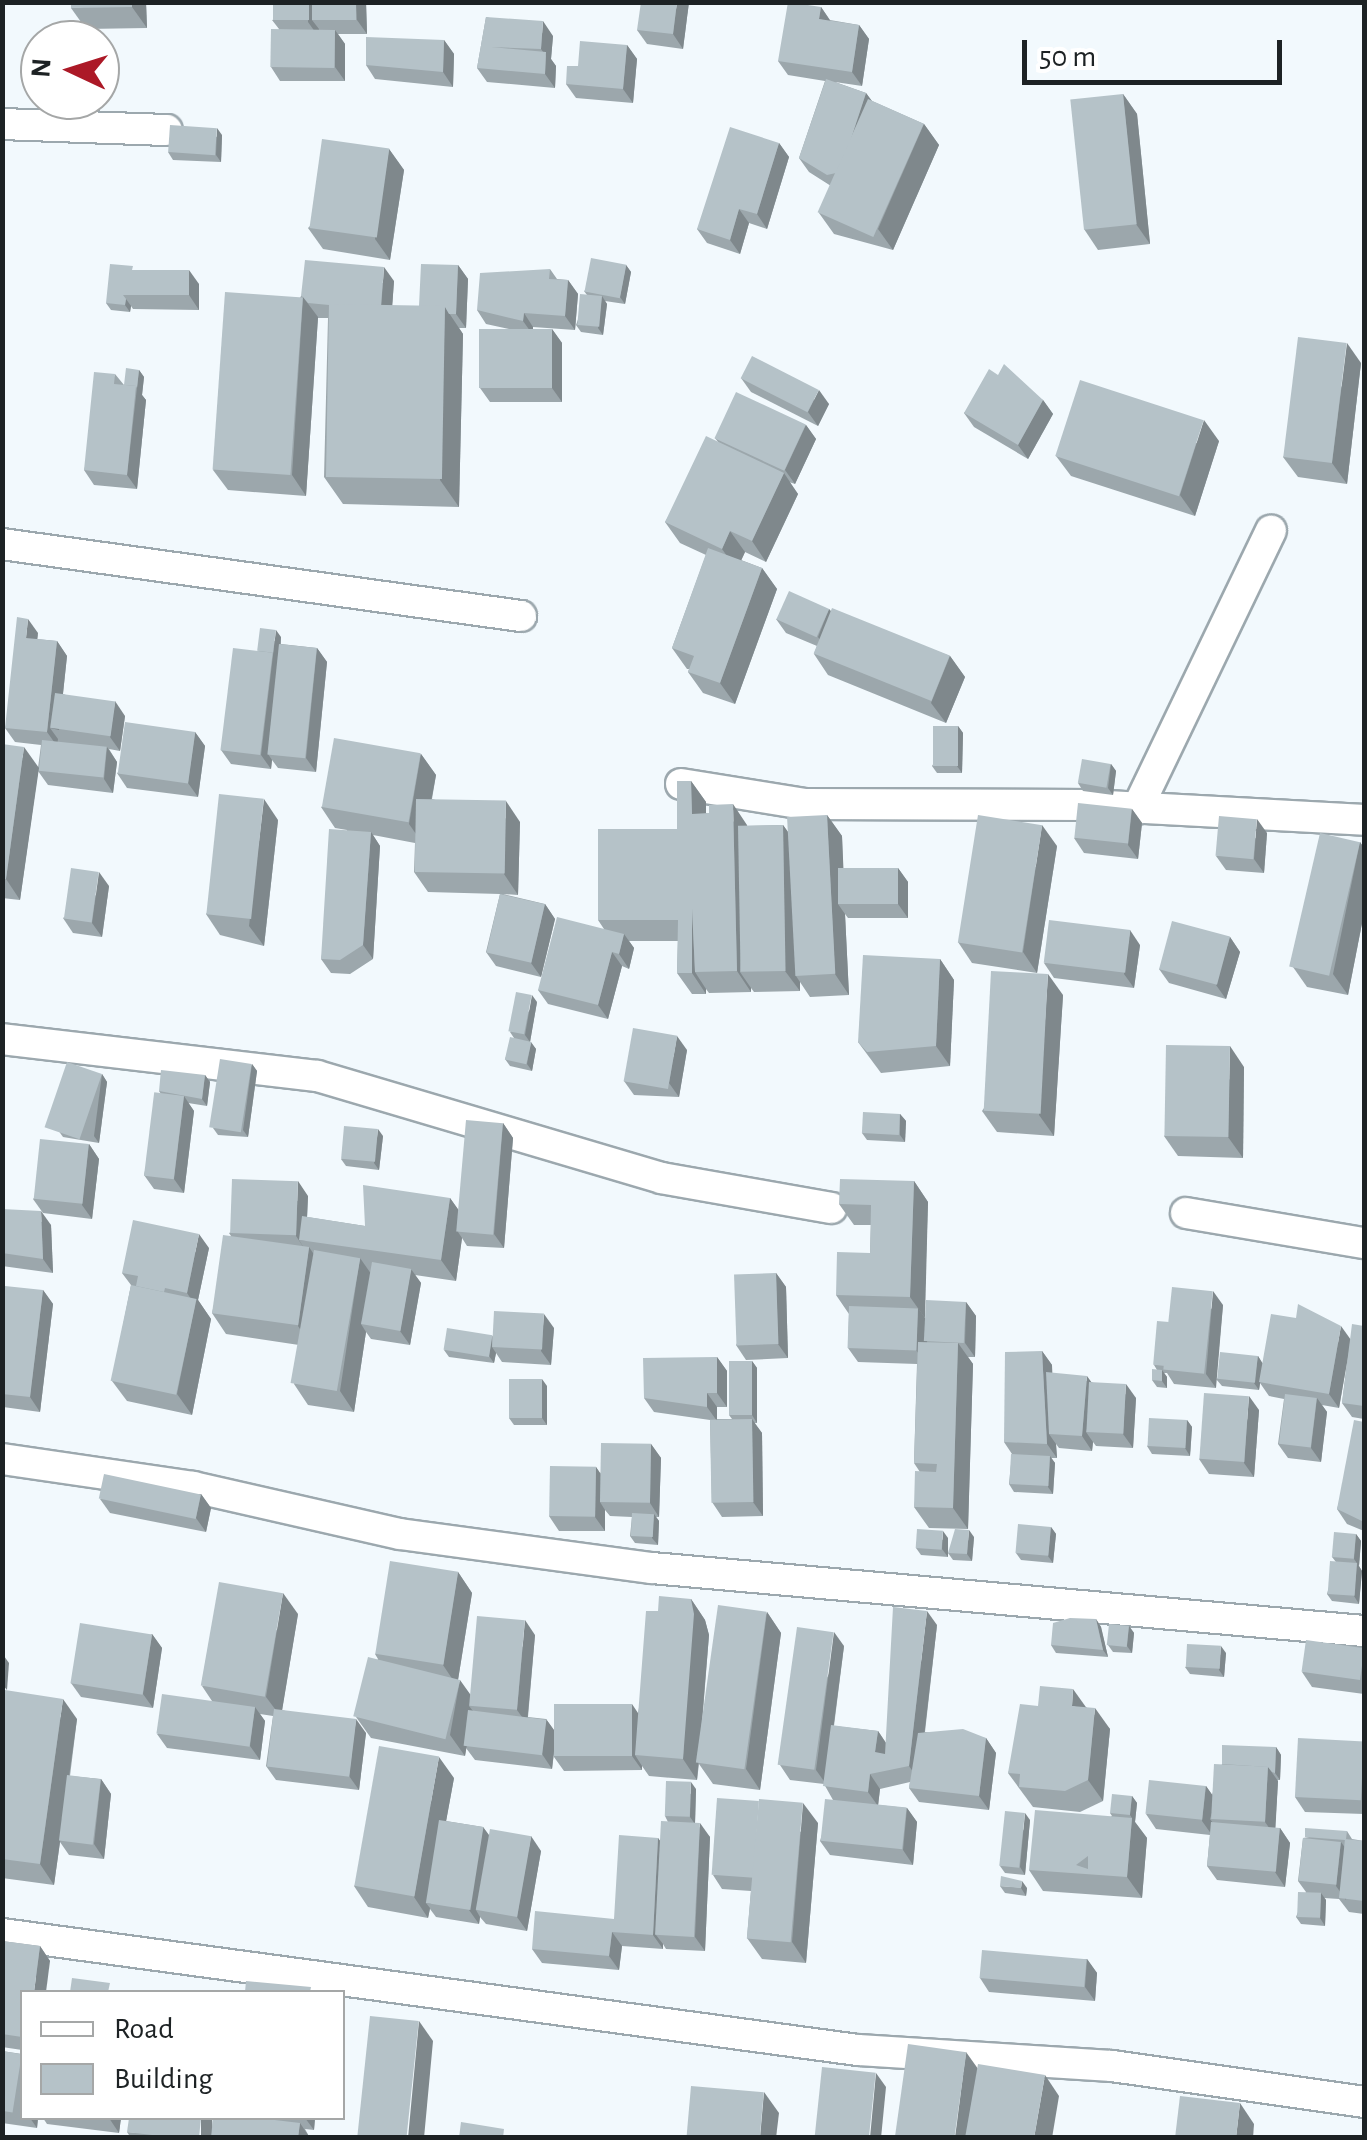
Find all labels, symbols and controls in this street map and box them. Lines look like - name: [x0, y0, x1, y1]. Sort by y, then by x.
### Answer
- north arrow: [20, 20, 120, 120]
- scale bar: [1027, 20, 1287, 82]
- text: 50 m: [1039, 42, 1096, 72]
- text: N: [27, 57, 57, 79]
- legend: [20, 1990, 345, 2120]
- text: Road: [114, 2014, 174, 2044]
- text: Building: [114, 2064, 213, 2094]

